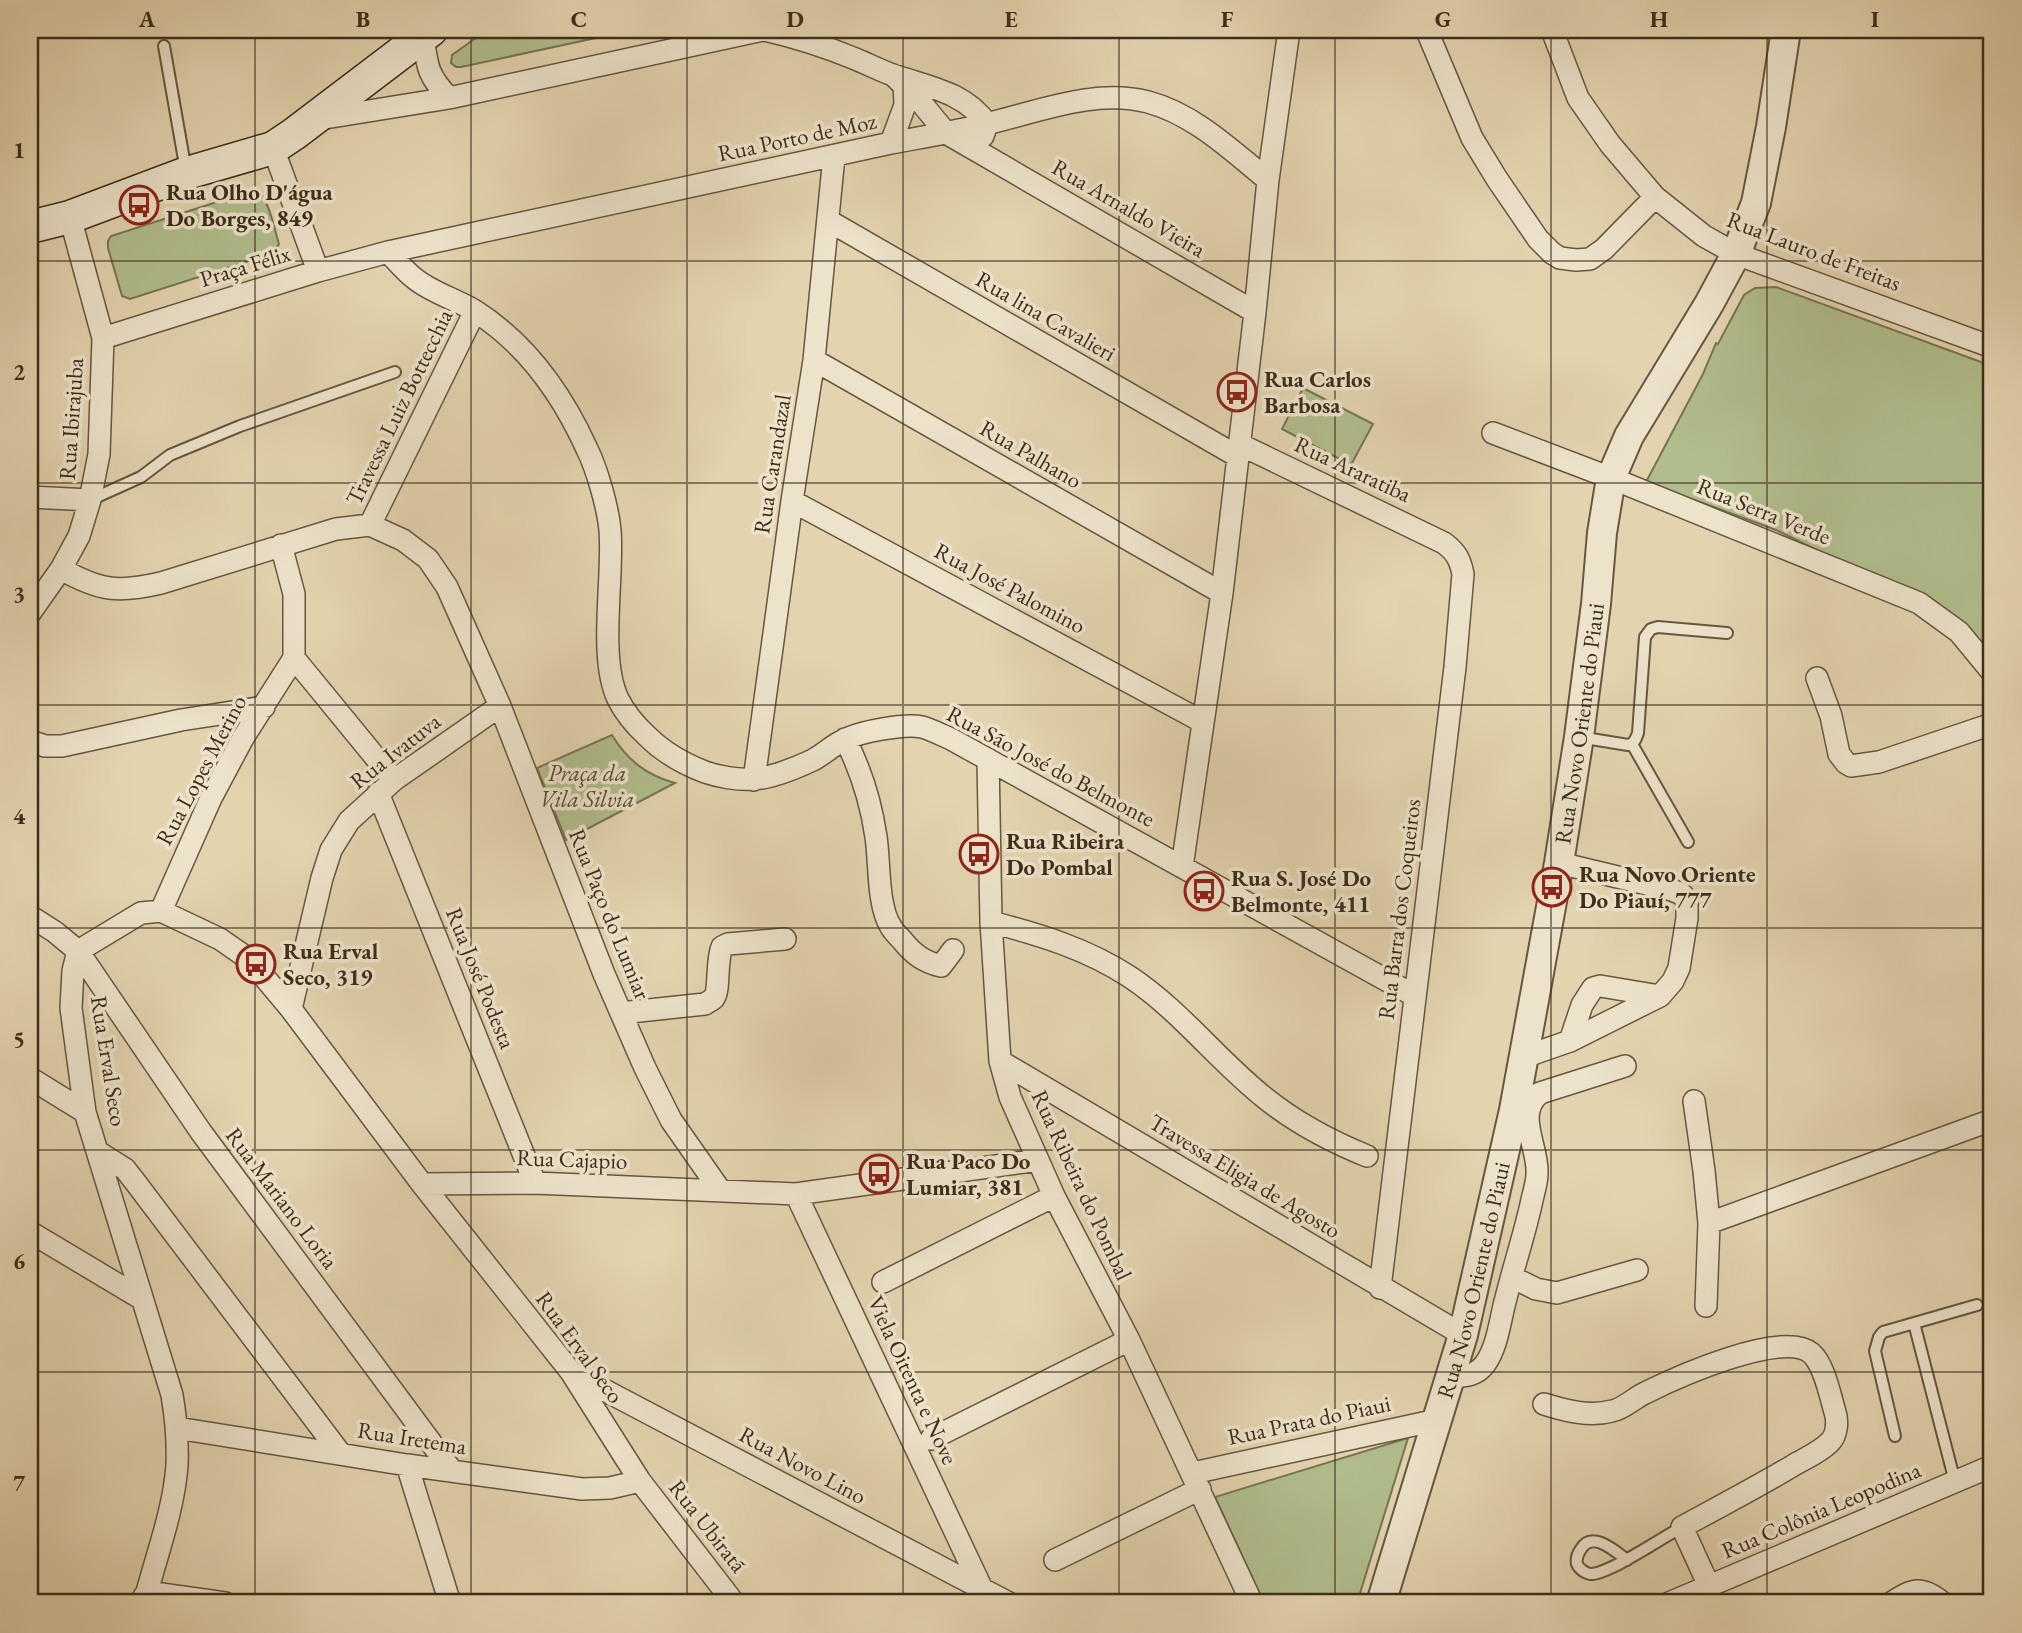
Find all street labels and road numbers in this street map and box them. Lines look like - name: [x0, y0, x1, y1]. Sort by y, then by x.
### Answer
- street label: Rua Porto de Moz: [715, 105, 879, 168]
- street label: Rua Arnaldo Vieira: [1047, 152, 1212, 265]
- street label: Rua Lauro de Freitas: [1723, 204, 1905, 298]
- street label: Praça Félix: [196, 238, 294, 294]
- street label: Rua lina Cavalieri: [971, 264, 1122, 368]
- street label: Travessa Luiz Bottecchia: [339, 303, 460, 510]
- street label: Rua Ibirajuba: [52, 356, 90, 481]
- street label: Rua Carandazal: [746, 392, 798, 536]
- street label: Rua Palhano: [975, 413, 1087, 495]
- street label: Rua Araratiba: [1290, 429, 1417, 509]
- street label: Rua Serra Verde: [1693, 471, 1835, 551]
- street label: Rua José Palomino: [929, 536, 1091, 640]
- street label: Rua Novo Oriente do Piaui: [1547, 601, 1611, 846]
- street label: Rua Lopes Merino: [149, 690, 253, 850]
- street label: Rua São José do Belmonte: [942, 698, 1160, 834]
- street label: Rua Ivatuva: [343, 706, 447, 796]
- street label: Rua Barra dos Coqueiros: [1371, 797, 1427, 1021]
- street label: Rua Paço do Lumiar: [562, 824, 658, 1004]
- street label: Rua José Podesta: [439, 903, 523, 1054]
- street label: Rua Erval Seco: [84, 994, 134, 1128]
- street label: Rua Ribeira do Pombal: [1025, 1085, 1139, 1285]
- street label: Travessa Eligia de Agosto: [1144, 1107, 1346, 1245]
- street label: Rua Mariano Loria: [219, 1121, 346, 1275]
- street label: Rua Cajapio: [516, 1142, 628, 1176]
- street label: Rua Novo Oriente do Piaui: [1429, 1159, 1517, 1402]
- street label: Rua Erval Seco: [529, 1285, 631, 1409]
- street label: Viela Oitenta e Nove: [861, 1291, 965, 1469]
- street label: Rua Prata do Piaui: [1225, 1388, 1394, 1452]
- street label: Rua Iretema: [355, 1415, 469, 1462]
- street label: Rua Novo Lino: [734, 1419, 872, 1511]
- street label: Rua Colônia Leopodina: [1717, 1454, 1926, 1566]
- street label: Rua Ubiratã: [662, 1473, 754, 1579]

